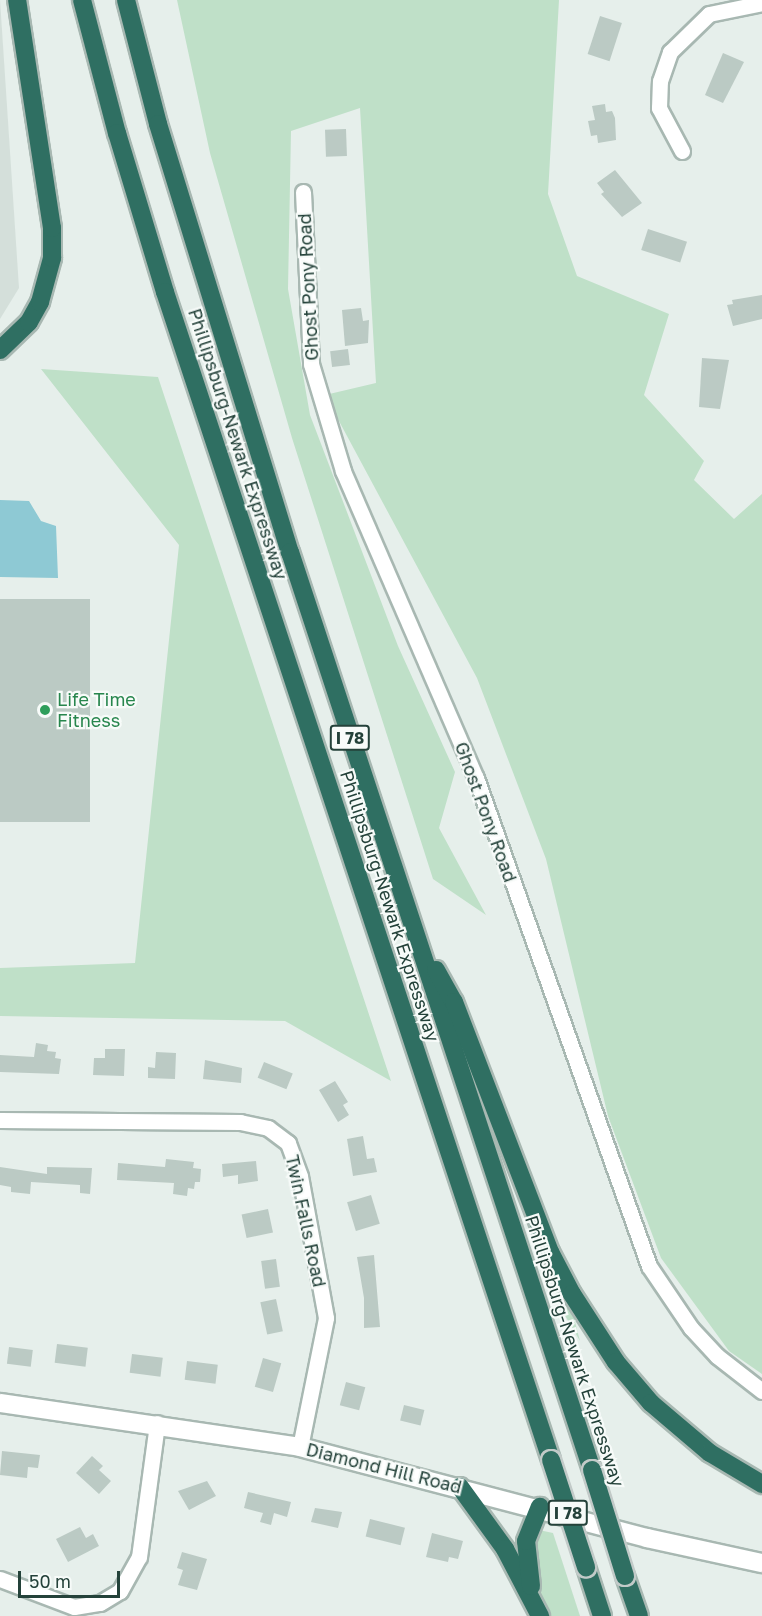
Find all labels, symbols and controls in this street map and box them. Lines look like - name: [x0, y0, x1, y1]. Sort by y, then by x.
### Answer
- street label: Ghost Pony Road: [293, 213, 323, 361]
- street label: Phillipsburg-Newark Expressway: [184, 306, 292, 582]
- place label: Life Time Fitness: [57, 689, 136, 732]
- marker: Life Time Fitness: [38, 703, 52, 717]
- road number: I 78: [329, 725, 371, 751]
- street label: Ghost Pony Road: [451, 739, 521, 885]
- street label: Phillipsburg-Newark Expressway: [336, 768, 444, 1044]
- street label: Twin Falls Road: [281, 1153, 331, 1289]
- street label: Phillipsburg-Newark Expressway: [521, 1213, 629, 1489]
- street label: Diamond Hill Road: [304, 1438, 464, 1498]
- road number: I 78: [547, 1500, 589, 1526]
- scale bar: [21, 1559, 123, 1597]
- text: 50 m: [29, 1570, 71, 1592]

